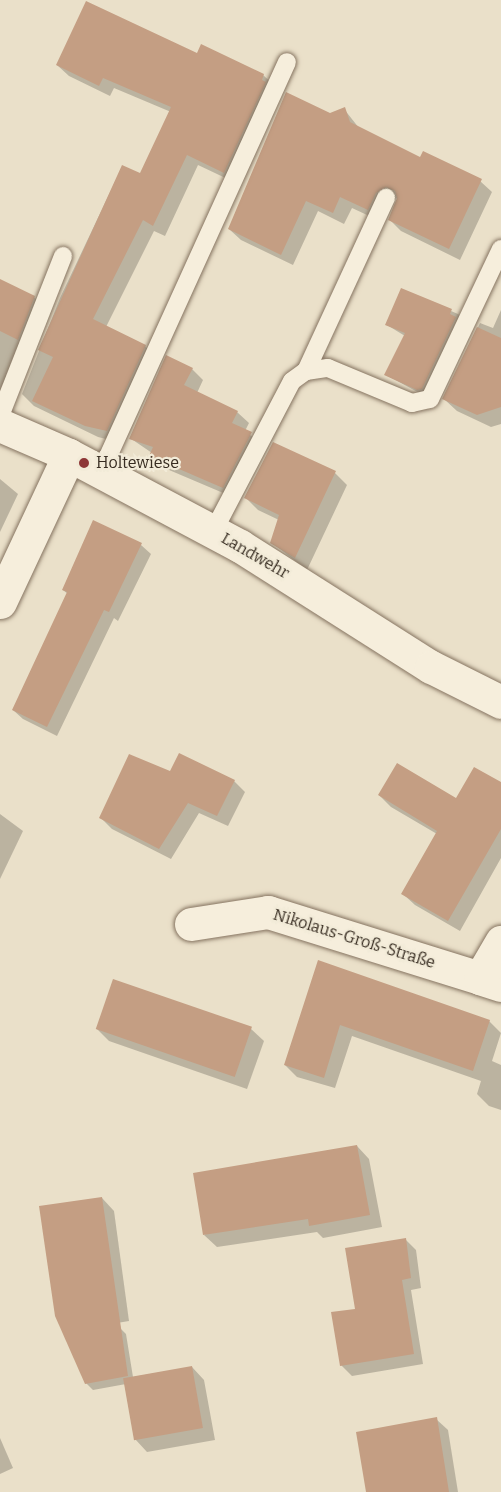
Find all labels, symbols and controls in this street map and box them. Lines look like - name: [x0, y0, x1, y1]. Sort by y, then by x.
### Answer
- place label: Holtewiese: [96, 453, 179, 473]
- marker: Holtewiese: [77, 456, 91, 470]
- street label: Landwehr: [218, 529, 292, 583]
- street label: Nikolaus-Groß-Straße: [271, 905, 437, 973]

